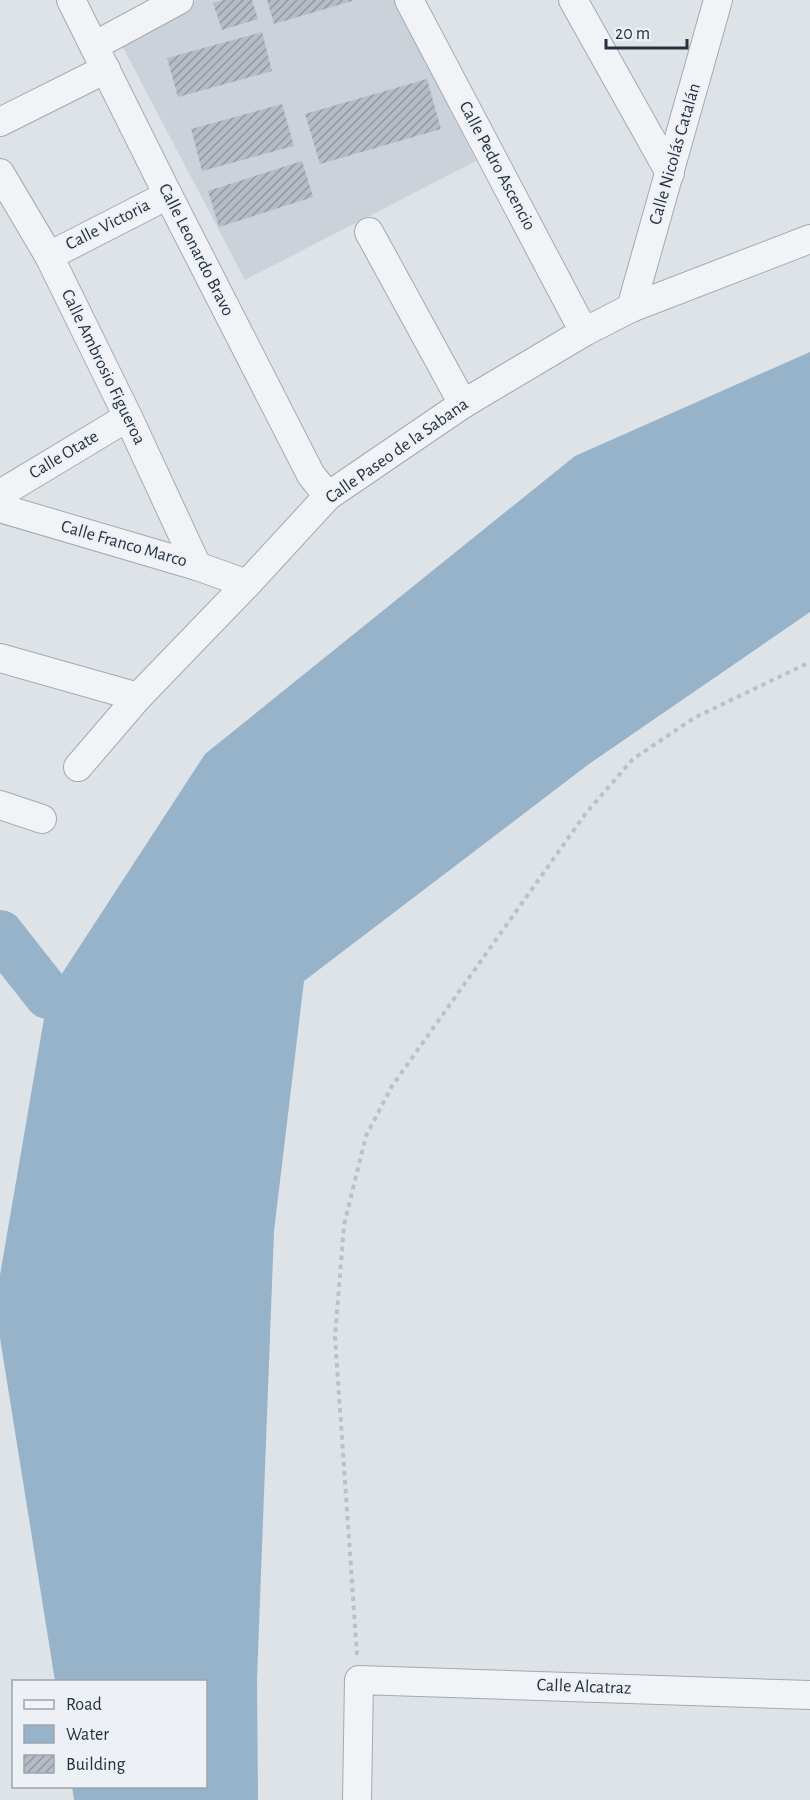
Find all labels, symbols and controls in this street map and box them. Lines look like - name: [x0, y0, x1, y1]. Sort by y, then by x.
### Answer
- scale bar: [606, 12, 687, 50]
- text: 20 m: [615, 25, 650, 43]
- street label: Calle Nicolás Catalán: [646, 81, 704, 227]
- street label: Calle Pedro Ascencio: [455, 98, 539, 234]
- street label: Calle Leonardo Bravo: [155, 181, 237, 319]
- street label: Calle Victoria: [63, 196, 153, 254]
- street label: Calle Ambrosio Figueroa: [58, 287, 148, 447]
- street label: Calle Paseo de la Sabana: [322, 395, 472, 507]
- street label: Calle Otate: [26, 427, 102, 483]
- street label: Calle Franco Marco: [59, 517, 189, 571]
- street label: Calle Alcatraz: [536, 1676, 632, 1698]
- legend: [12, 1680, 207, 1788]
- text: Road: [66, 1696, 102, 1714]
- text: Water: [66, 1726, 109, 1744]
- text: Building: [66, 1756, 126, 1774]

